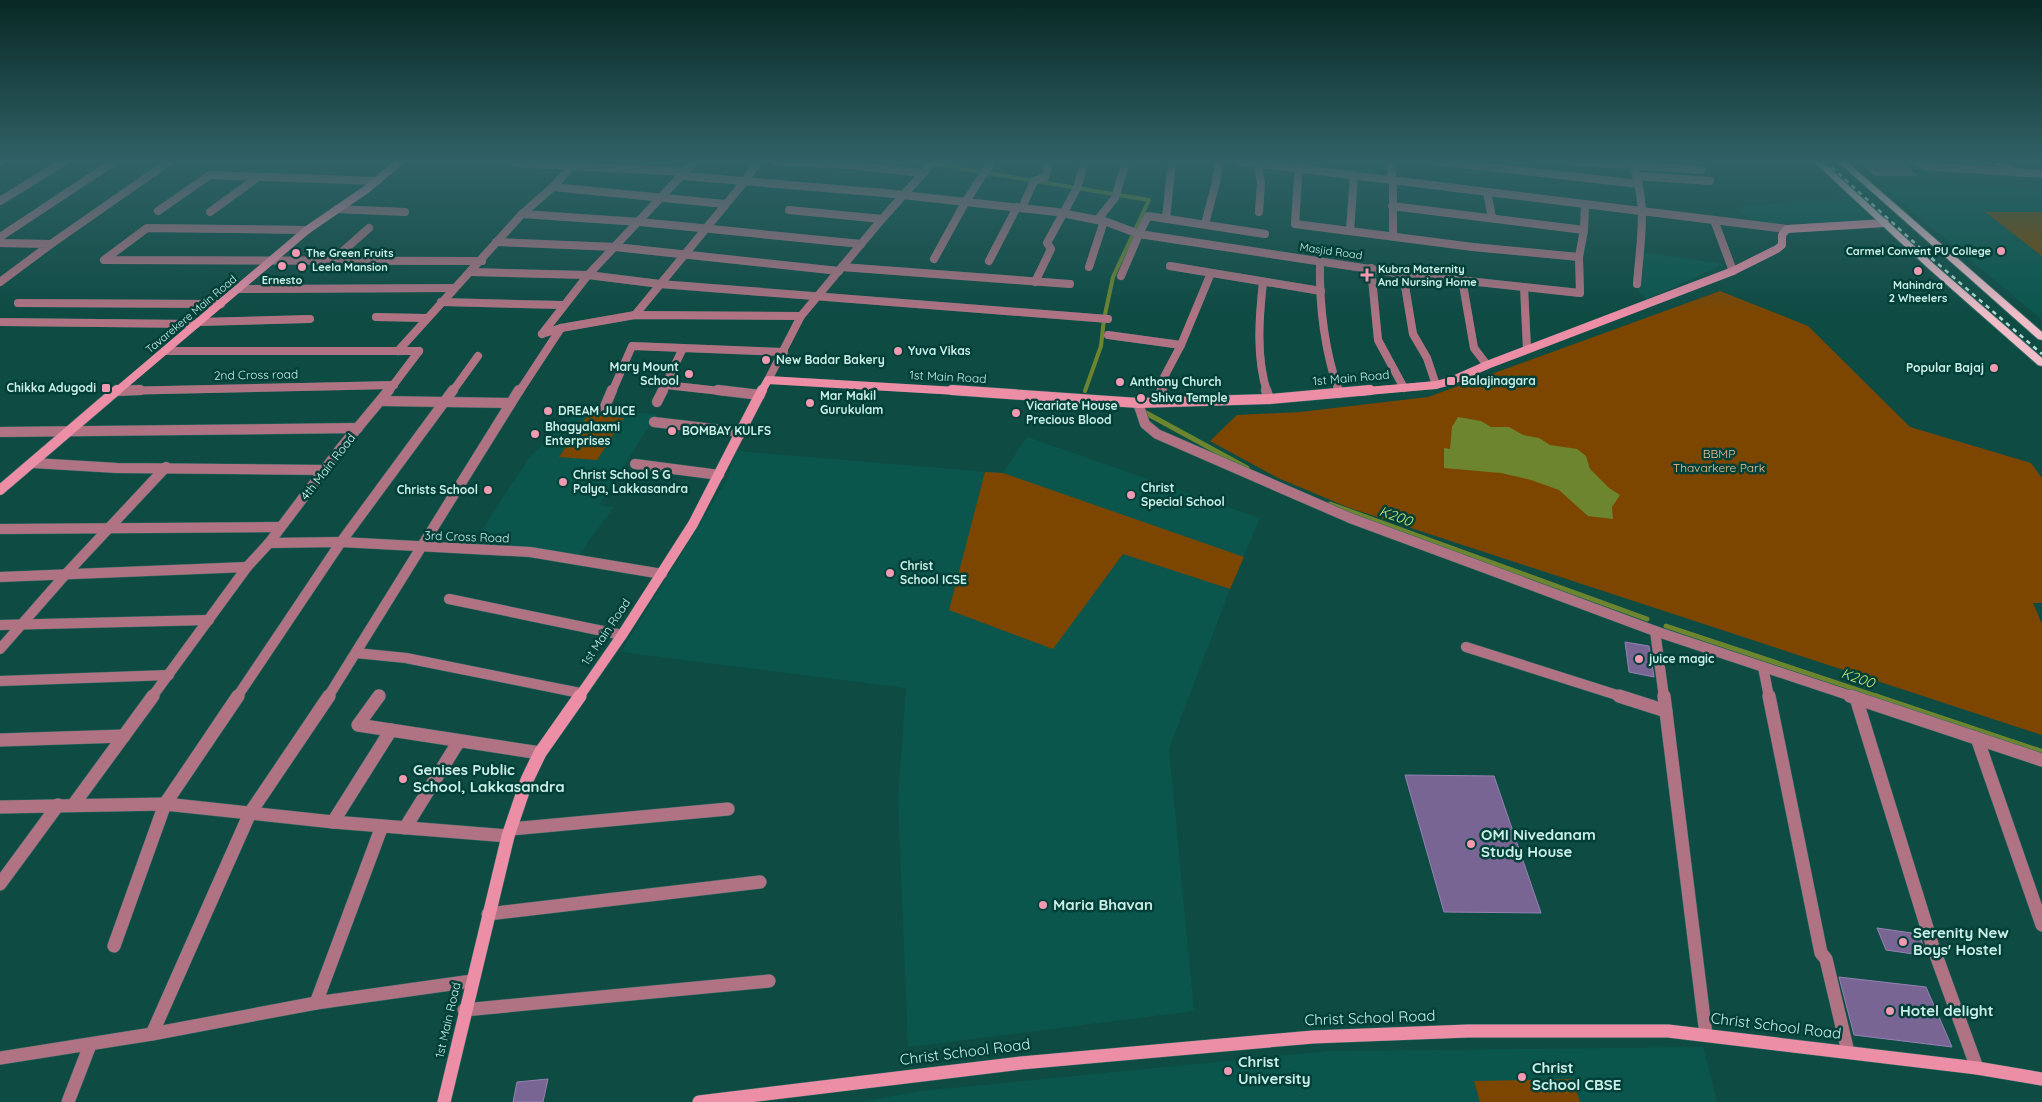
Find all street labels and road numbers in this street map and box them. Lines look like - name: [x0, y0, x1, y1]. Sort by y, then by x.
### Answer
- street label: Masjid Road: [1299, 240, 1363, 262]
- street label: Tavarekere Main Road: [143, 272, 239, 356]
- street label: 2nd Cross road: [214, 366, 298, 383]
- street label: 1st Main Road: [909, 367, 987, 386]
- street label: 1st Main Road: [1312, 367, 1390, 388]
- street label: 4th Main Road: [297, 430, 358, 503]
- street label: 3rd Cross Road: [424, 528, 510, 545]
- street label: 1st Main Road: [578, 596, 633, 668]
- street label: 1st Main Road: [432, 981, 464, 1059]
- street label: Christ School Road: [1304, 1006, 1436, 1029]
- street label: Christ School Road: [1710, 1008, 1842, 1043]
- street label: Christ School Road: [899, 1034, 1031, 1069]

